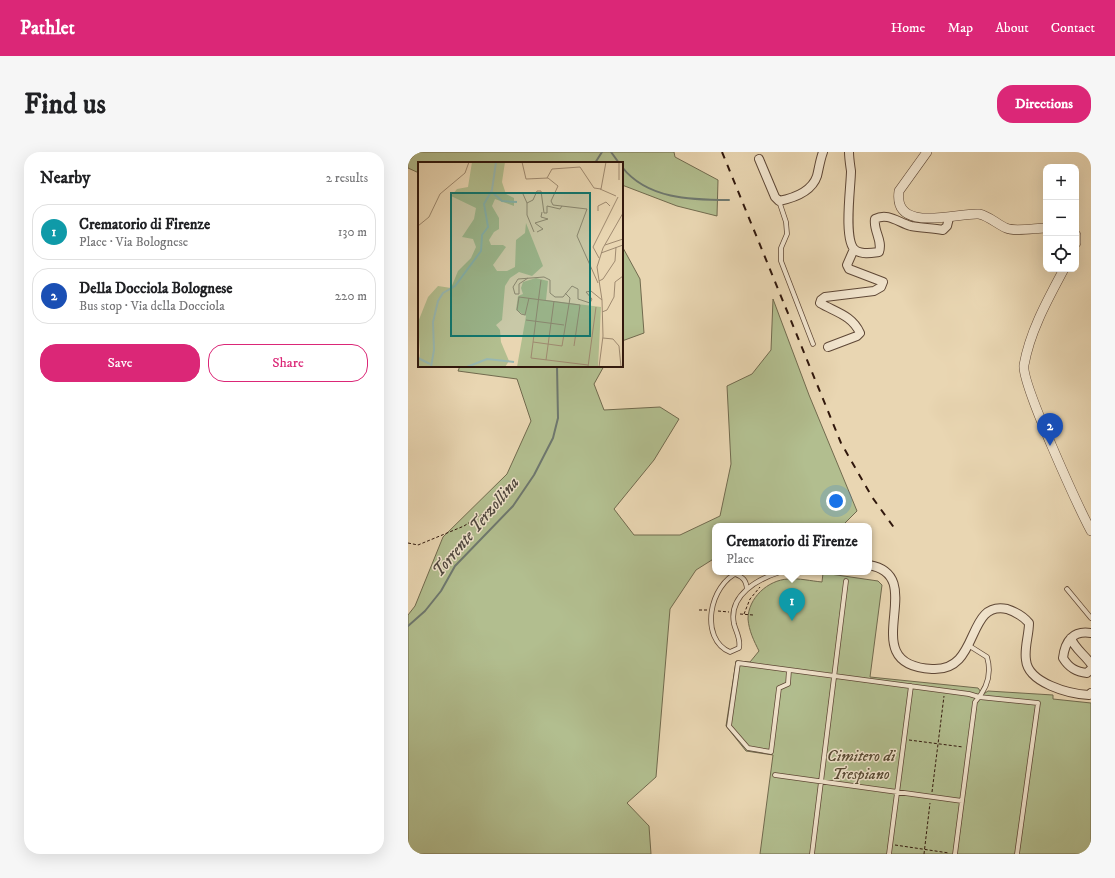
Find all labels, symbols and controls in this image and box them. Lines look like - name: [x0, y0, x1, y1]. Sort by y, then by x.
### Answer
- text: Pathlet: [20, 17, 75, 40]
- text: Home: [891, 19, 925, 37]
- text: Map: [947, 19, 973, 37]
- text: About: [995, 19, 1029, 37]
- text: Contact: [1051, 19, 1095, 37]
- button: Directions: [997, 85, 1091, 123]
- text: Find us: [24, 87, 106, 122]
- inset map: [418, 162, 623, 367]
- map controls: [1043, 164, 1079, 272]
- button: +: [1043, 164, 1079, 200]
- text: Nearby: [40, 167, 90, 189]
- text: 2 results: [326, 170, 368, 186]
- button: −: [1043, 200, 1079, 236]
- text: Crematorio di Firenze: [79, 215, 210, 234]
- text: 1: [52, 224, 56, 240]
- text: 130 m: [338, 224, 367, 240]
- text: Place · Via Bolognese: [79, 234, 188, 250]
- button: locate: [1043, 236, 1079, 272]
- text: Della Docciola Bolognese: [79, 279, 233, 298]
- text: 2: [51, 288, 57, 304]
- text: 220 m: [335, 288, 367, 304]
- text: Bus stop · Via della Docciola: [79, 298, 225, 314]
- button: Save: [40, 344, 200, 382]
- button: Share: [208, 344, 368, 382]
- pin: 2: [1037, 413, 1063, 446]
- water label: Torrente Terzollina: [428, 472, 524, 582]
- your location: [826, 491, 846, 511]
- popup: [712, 523, 872, 575]
- text: Crematorio di Firenze: [726, 532, 858, 551]
- text: Place: [726, 551, 754, 567]
- pin: 1: [779, 588, 805, 621]
- park label: Cimitero di Trespiano: [827, 746, 896, 784]

